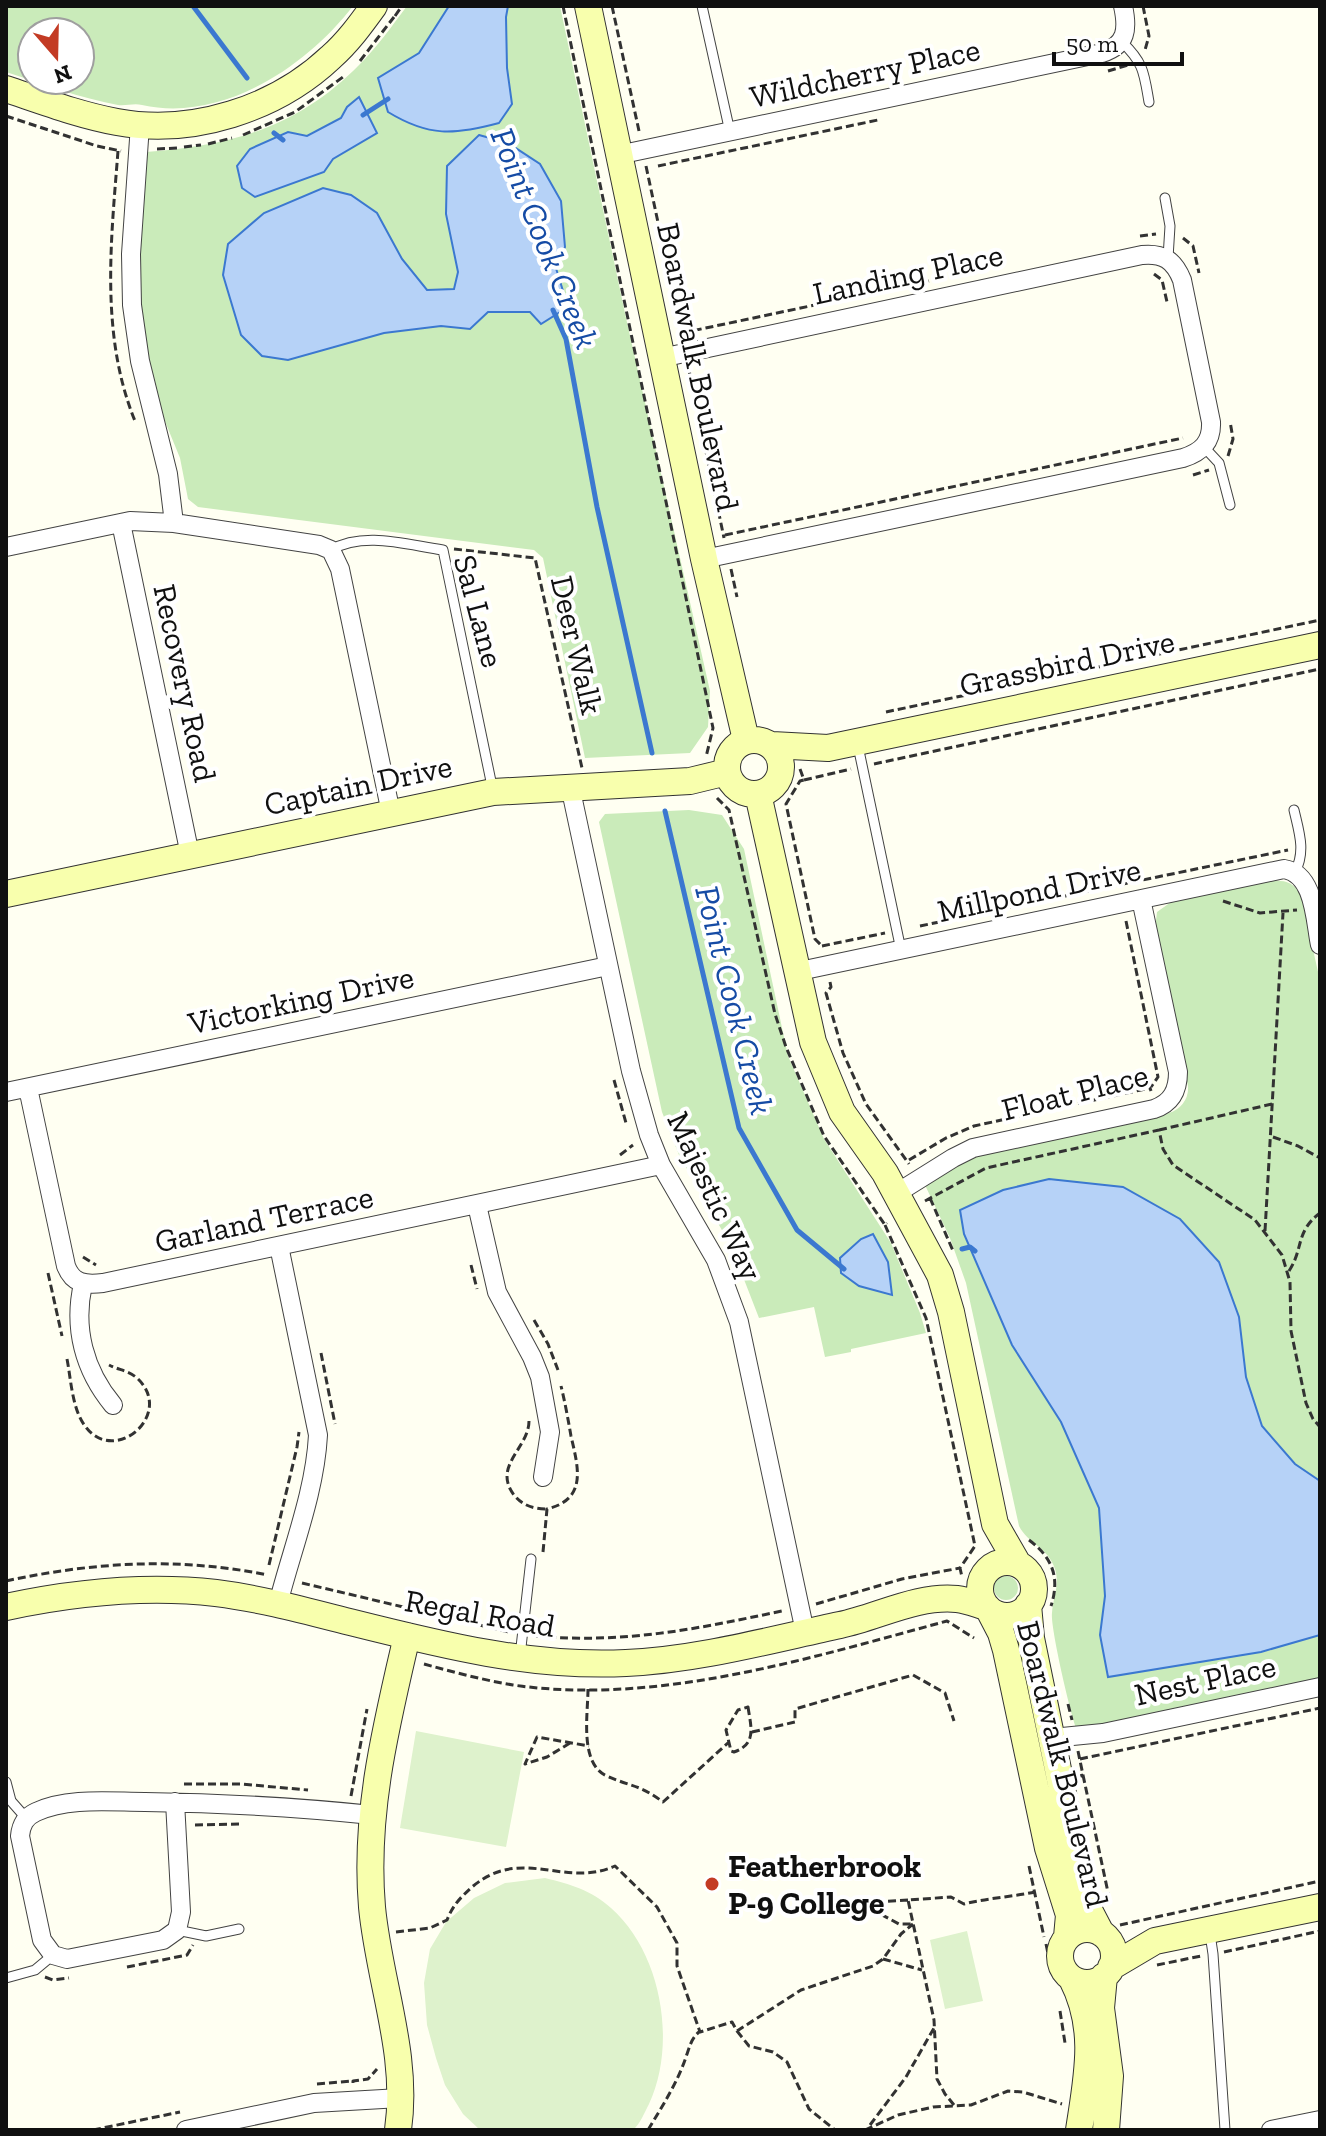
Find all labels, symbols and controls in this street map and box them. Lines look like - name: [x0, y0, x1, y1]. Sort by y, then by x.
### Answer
- north arrow: [16, 16, 96, 96]
- scale bar: [1054, 16, 1182, 66]
- text: 50 m: [1066, 29, 1119, 58]
- street label: Wildcherry Place: [747, 30, 983, 116]
- text: N: [50, 59, 75, 90]
- water label: Point Cook Creek: [482, 122, 607, 355]
- street label: Boardwalk Boulevard: [649, 219, 747, 515]
- street label: Landing Place: [810, 235, 1006, 313]
- street label: Sal Lane: [446, 551, 512, 671]
- street label: Deer Walk: [543, 572, 611, 718]
- street label: Recovery Road: [146, 581, 225, 786]
- street label: Grassbird Drive: [956, 622, 1178, 704]
- street label: Captain Drive: [261, 747, 455, 823]
- street label: Millpond Drive: [934, 850, 1144, 930]
- water label: Point Cook Creek: [686, 881, 783, 1119]
- street label: Victorking Drive: [184, 958, 417, 1043]
- street label: Float Place: [998, 1055, 1152, 1129]
- street label: Majestic Way: [659, 1106, 771, 1287]
- street label: Garland Terrace: [151, 1177, 377, 1261]
- street label: Regal Road: [402, 1581, 559, 1645]
- street label: Boardwalk Boulevard: [1009, 1617, 1117, 1912]
- street label: Nest Place: [1131, 1647, 1279, 1713]
- place label: Featherbrook P-9 College: [728, 1847, 921, 1922]
- marker: Featherbrook P-9 College: [703, 1875, 721, 1893]

